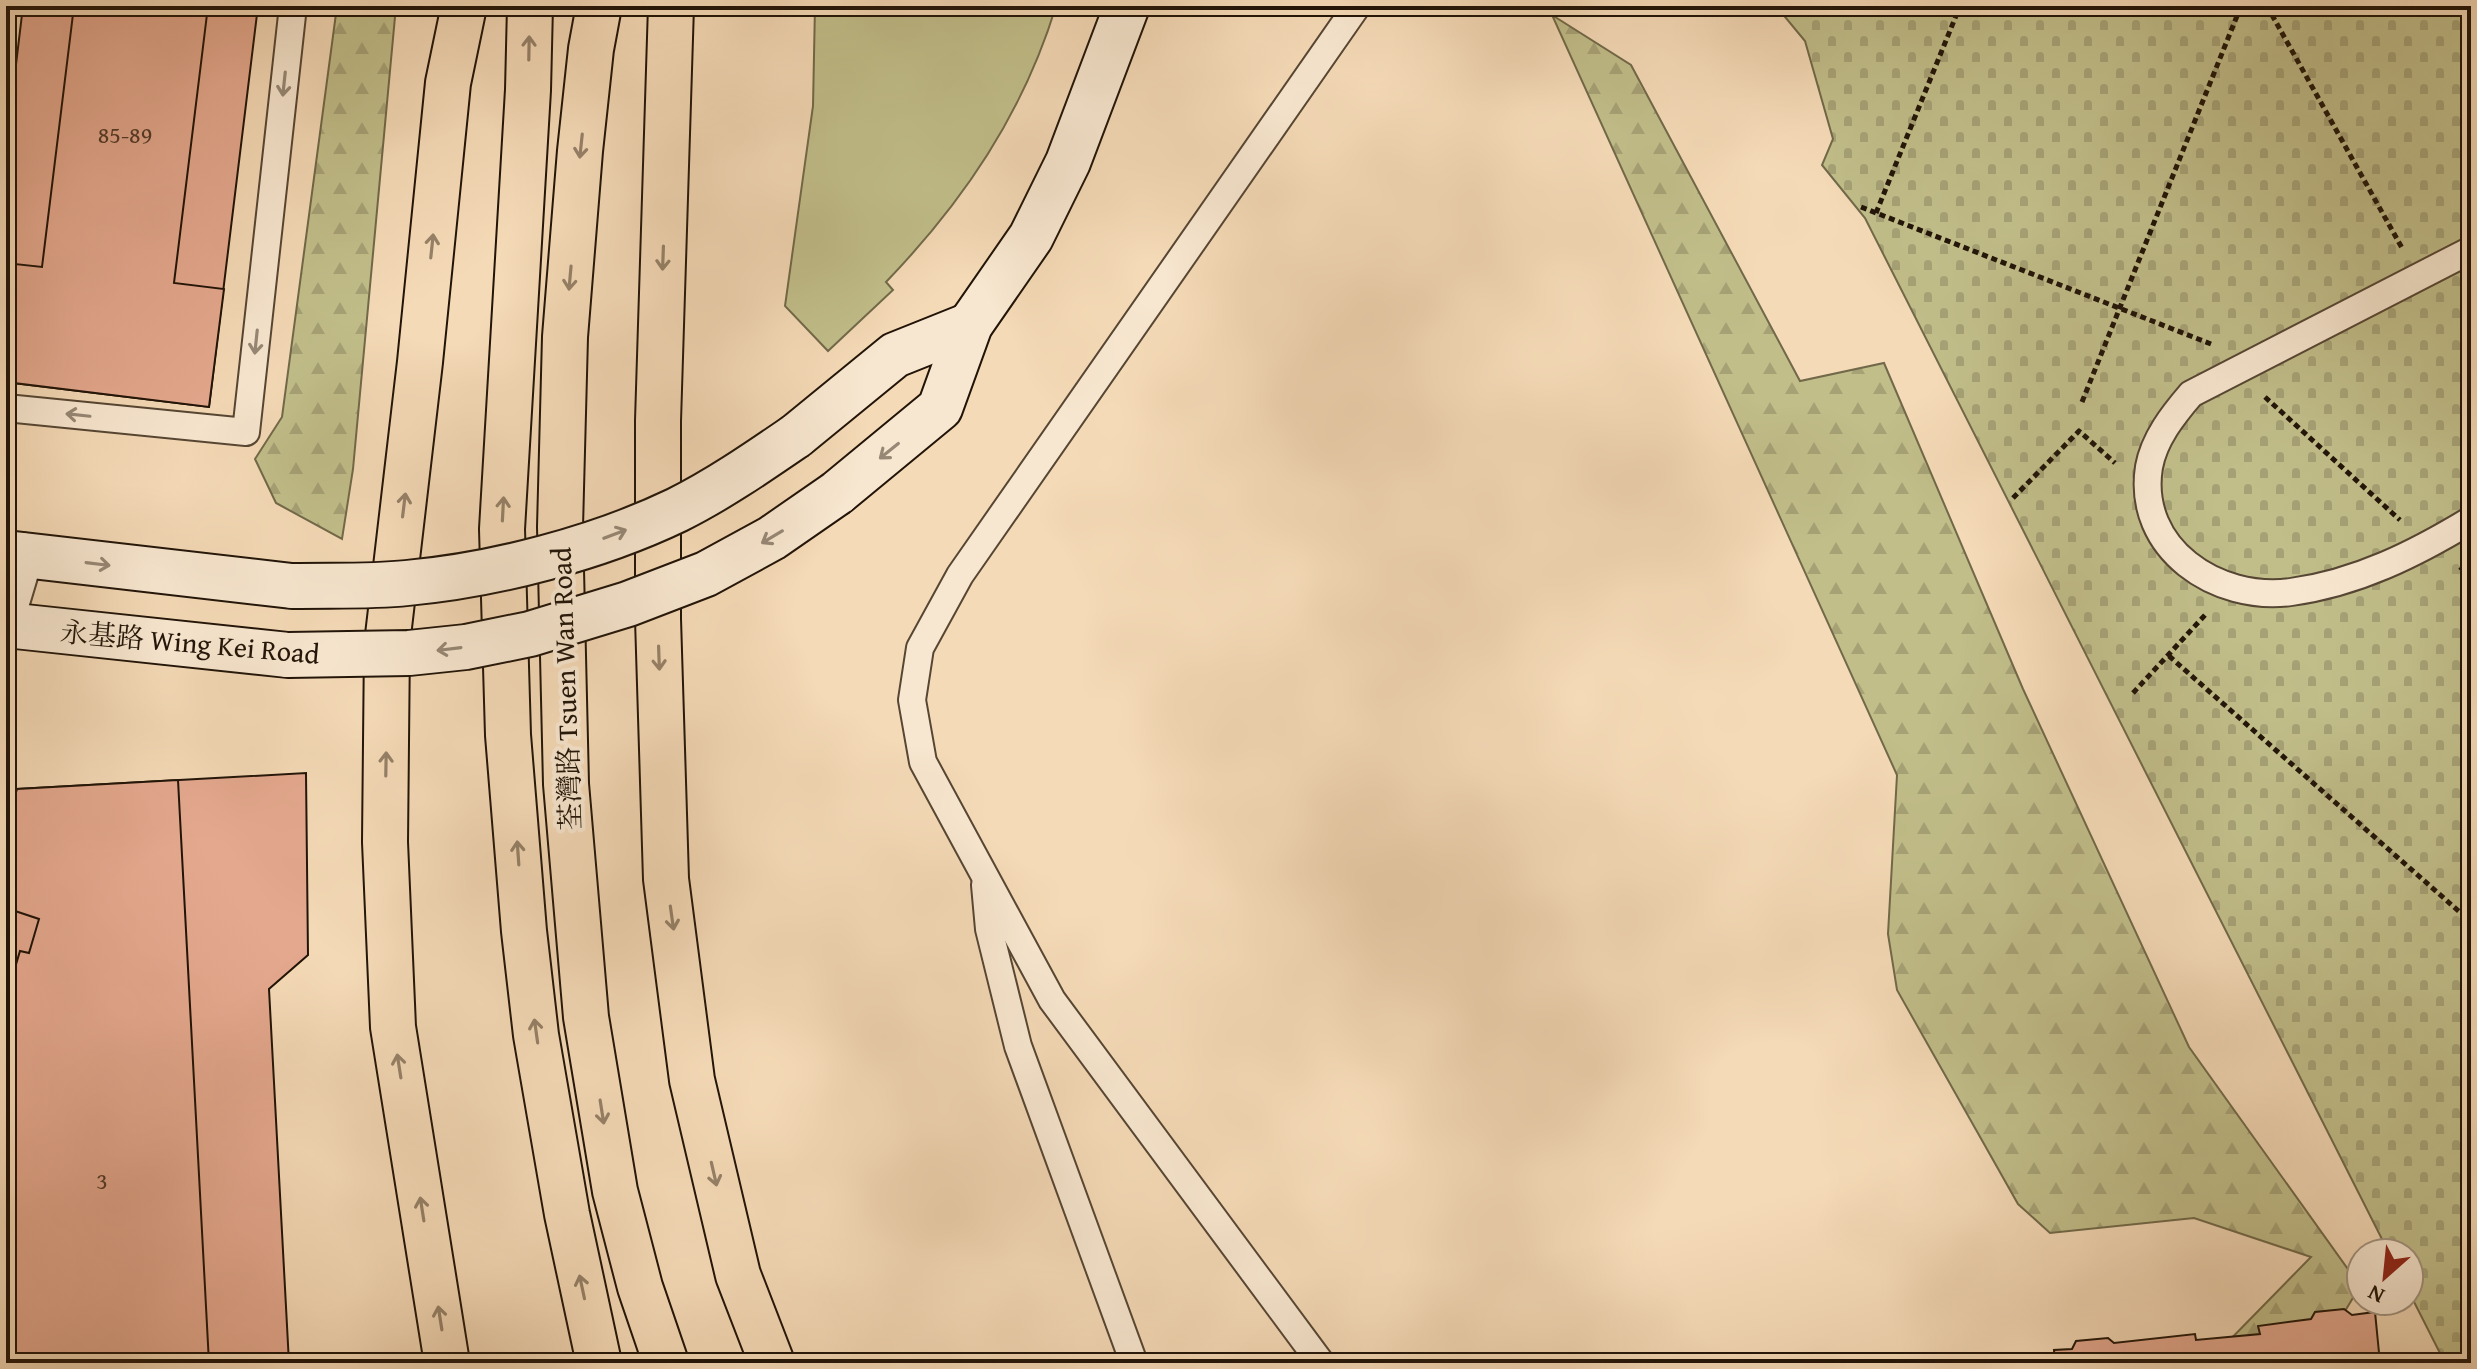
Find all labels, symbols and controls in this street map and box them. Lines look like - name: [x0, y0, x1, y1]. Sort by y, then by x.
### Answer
- one-way arrow: [522, 35, 537, 62]
- one-way arrow: [277, 70, 292, 96]
- house number: 85-89: [98, 117, 152, 152]
- one-way arrow: [573, 133, 588, 158]
- one-way arrow: [424, 233, 439, 260]
- one-way arrow: [656, 244, 671, 271]
- one-way arrow: [562, 264, 577, 291]
- one-way arrow: [249, 328, 264, 355]
- one-way arrow: [65, 408, 92, 423]
- one-way arrow: [879, 442, 899, 460]
- one-way arrow: [396, 492, 411, 519]
- one-way arrow: [495, 496, 510, 523]
- one-way arrow: [602, 526, 627, 540]
- one-way arrow: [761, 529, 784, 545]
- street label: 荃灣路 Tsuen Wan Road: [540, 547, 590, 831]
- one-way arrow: [84, 556, 111, 571]
- street label: 永基路 Wing Kei Road: [59, 610, 321, 674]
- one-way arrow: [436, 641, 463, 656]
- one-way arrow: [652, 644, 667, 671]
- one-way arrow: [378, 751, 394, 778]
- one-way arrow: [510, 840, 525, 867]
- one-way arrow: [664, 904, 679, 931]
- one-way arrow: [528, 1019, 543, 1044]
- one-way arrow: [391, 1054, 406, 1080]
- one-way arrow: [595, 1099, 610, 1125]
- one-way arrow: [708, 1161, 723, 1186]
- house number: 3: [96, 1163, 108, 1198]
- one-way arrow: [414, 1196, 429, 1222]
- north arrow: [2345, 1237, 2425, 1317]
- one-way arrow: [574, 1275, 589, 1300]
- text: N: [2362, 1277, 2390, 1312]
- one-way arrow: [432, 1306, 447, 1332]

